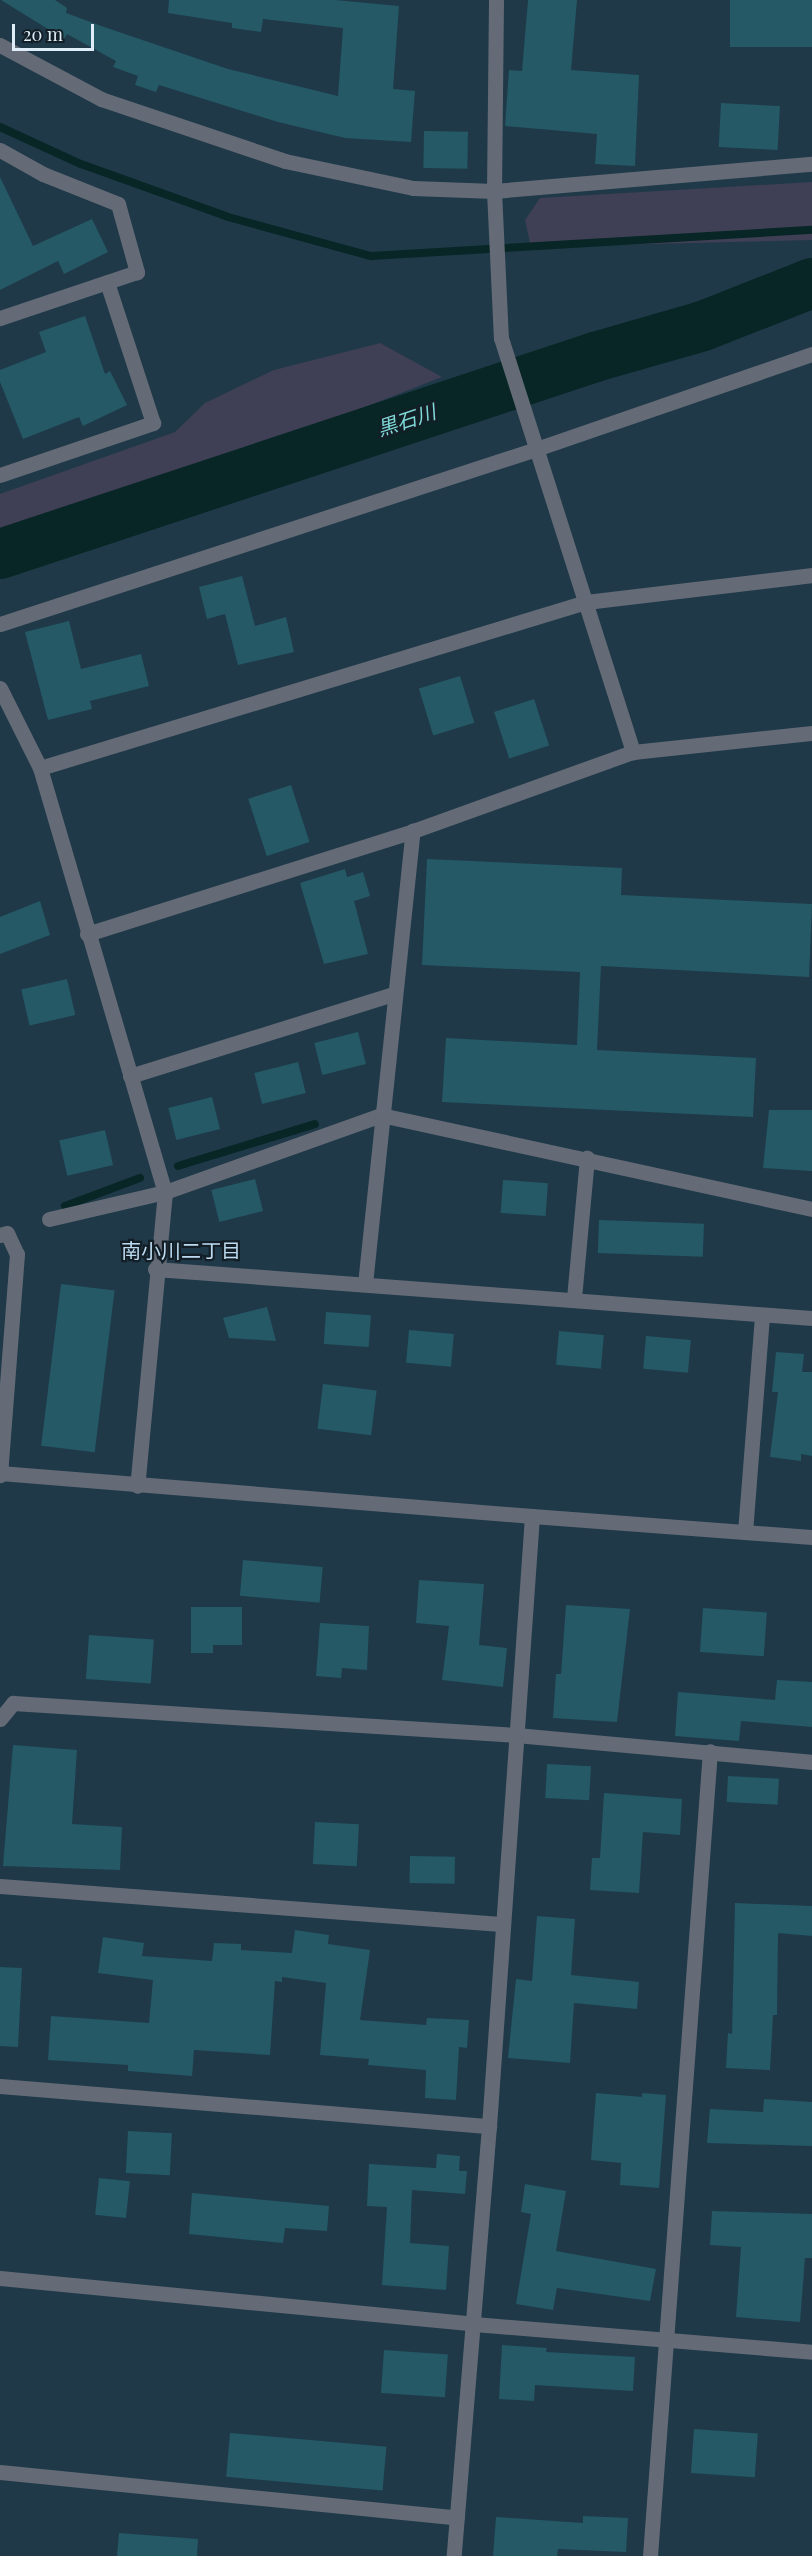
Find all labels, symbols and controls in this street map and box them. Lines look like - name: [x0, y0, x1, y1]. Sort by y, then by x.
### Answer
- scale bar: [15, 12, 98, 50]
- text: 20 m: [23, 22, 63, 46]
- water label: 黒石川: [374, 398, 438, 440]
- district label: 南小川二丁目: [121, 1237, 241, 1261]

